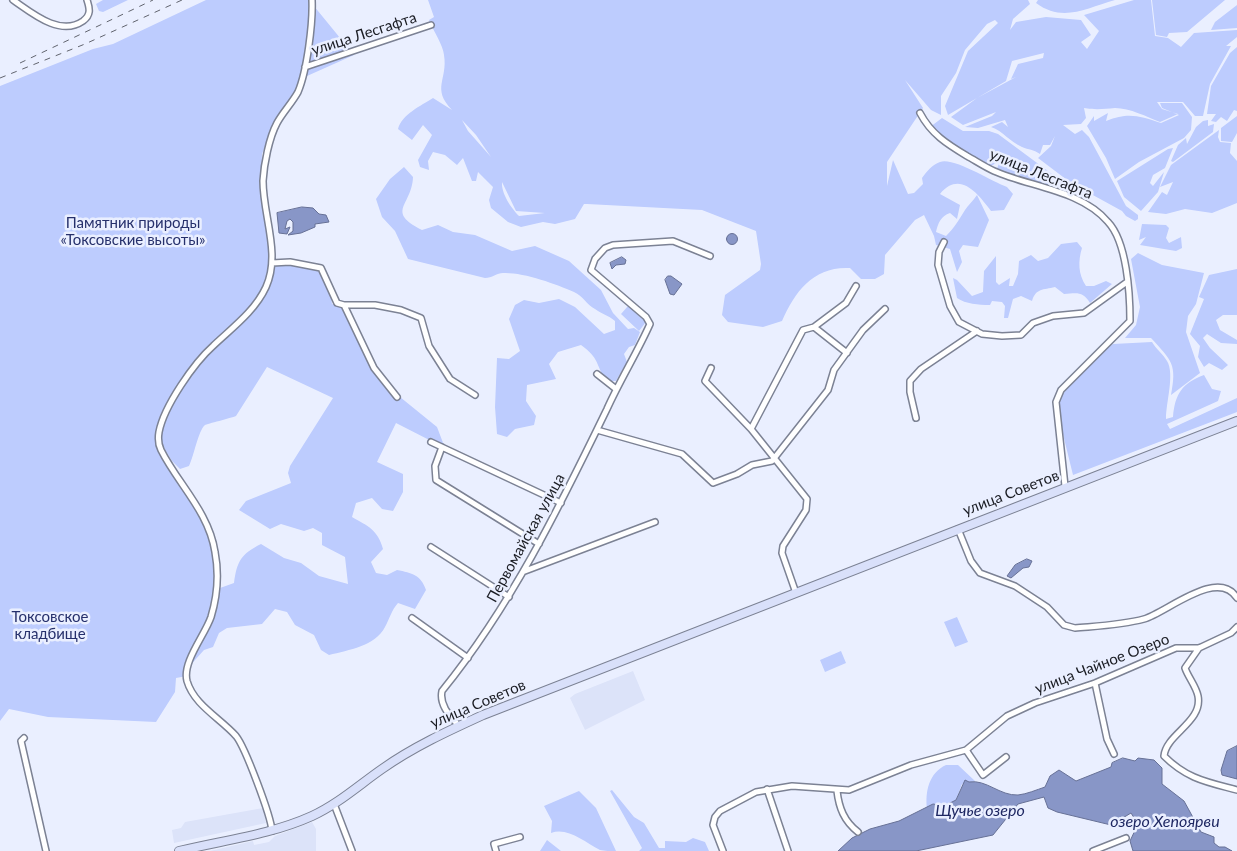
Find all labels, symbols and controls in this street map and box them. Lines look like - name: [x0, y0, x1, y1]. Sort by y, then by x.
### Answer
- street label: улица Лесгафта: [309, 9, 419, 59]
- street label: улица Лесгафта: [987, 145, 1095, 203]
- park label: Памятник природы «Токсовские высоты»: [61, 214, 205, 249]
- street label: улица Советов: [960, 466, 1062, 520]
- street label: Первомайская улица: [483, 471, 569, 605]
- park label: Токсовское кладбище: [11, 608, 89, 643]
- street label: улица Чайное Озеро: [1032, 630, 1172, 698]
- street label: улица Советов: [428, 676, 528, 732]
- water label: Щучье озеро: [935, 801, 1025, 821]
- water label: озеро Хепоярви: [1110, 812, 1220, 832]

